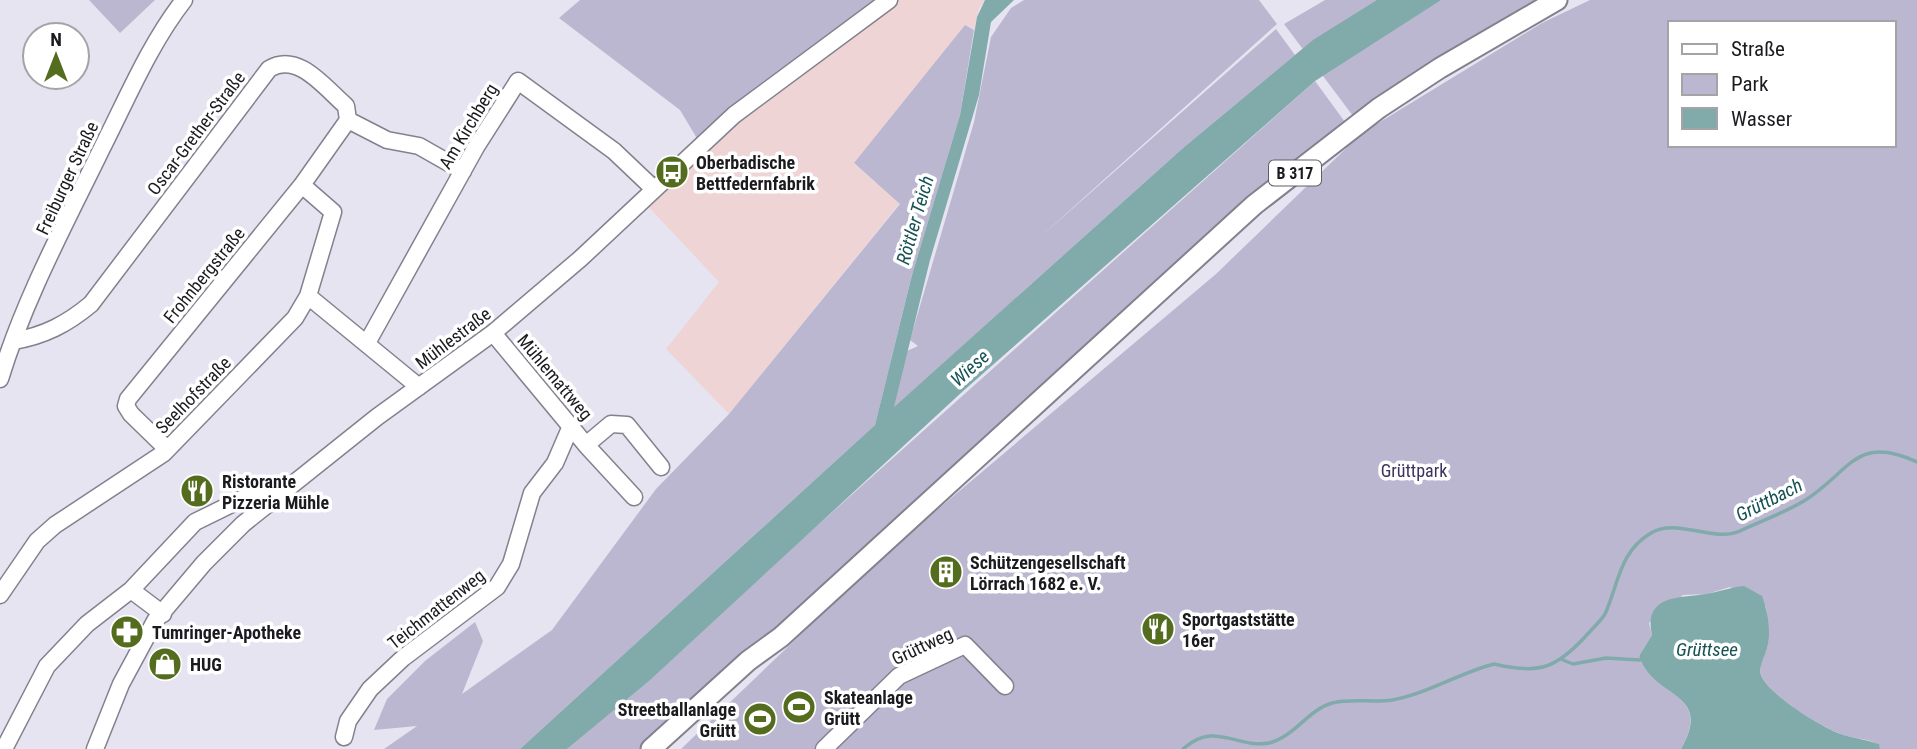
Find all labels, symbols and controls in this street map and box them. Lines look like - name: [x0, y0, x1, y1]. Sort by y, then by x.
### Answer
- north arrow: [21, 21, 91, 91]
- legend: [1668, 21, 1896, 147]
- text: N: [50, 28, 62, 51]
- text: Straße: [1731, 37, 1785, 61]
- street label: Oscar-Grether-Straße: [143, 67, 249, 199]
- text: Park: [1731, 72, 1769, 96]
- street label: Am Kirchberg: [434, 80, 502, 172]
- text: Wasser: [1731, 107, 1792, 131]
- street label: Freiburger Straße: [32, 118, 102, 238]
- place label: Oberbadische Bettfedernfabrik: [696, 152, 815, 194]
- bus stop icon: Oberbadische Bettfedernfabrik: [653, 153, 691, 191]
- road number: B 317: [1269, 160, 1321, 186]
- water label: Röttler Teich: [891, 173, 939, 267]
- street label: Frohnbergstraße: [159, 223, 249, 327]
- street label: Mühlestraße: [411, 303, 495, 373]
- street label: Mühlemattweg: [513, 330, 597, 424]
- water label: Wiese: [946, 345, 994, 391]
- street label: Seelhofstraße: [151, 352, 235, 438]
- park label: Grüttpark: [1381, 460, 1447, 481]
- place label: Ristorante Pizzeria Mühle: [222, 471, 330, 513]
- restaurant icon: Ristorante Pizzeria Mühle: [178, 472, 216, 510]
- water label: Grüttbach: [1732, 473, 1806, 527]
- place label: Schützengesellschaft Lörrach 1682 e. V.: [970, 552, 1126, 594]
- building icon: Schützengesellschaft Lörrach 1682 e. V.: [927, 553, 965, 591]
- street label: Teichmattenweg: [383, 565, 489, 653]
- place label: Sportgaststätte 16er: [1182, 609, 1295, 651]
- restaurant icon: Sportgaststätte 16er: [1139, 610, 1177, 648]
- pharmacy icon: Tumringer-Apotheke: [108, 613, 146, 651]
- place label: Tumringer-Apotheke: [152, 622, 301, 643]
- street label: Grüttweg: [888, 623, 956, 669]
- water label: Grüttsee: [1676, 638, 1738, 661]
- shop icon: HUG: [146, 645, 184, 683]
- place label: HUG: [190, 654, 222, 675]
- place label: Skateanlage Grütt: [824, 687, 913, 729]
- sports icon: Skateanlage Grütt: [780, 688, 818, 726]
- place label: Streetballanlage Grütt: [618, 699, 736, 741]
- sports icon: Streetballanlage Grütt: [741, 700, 779, 738]

